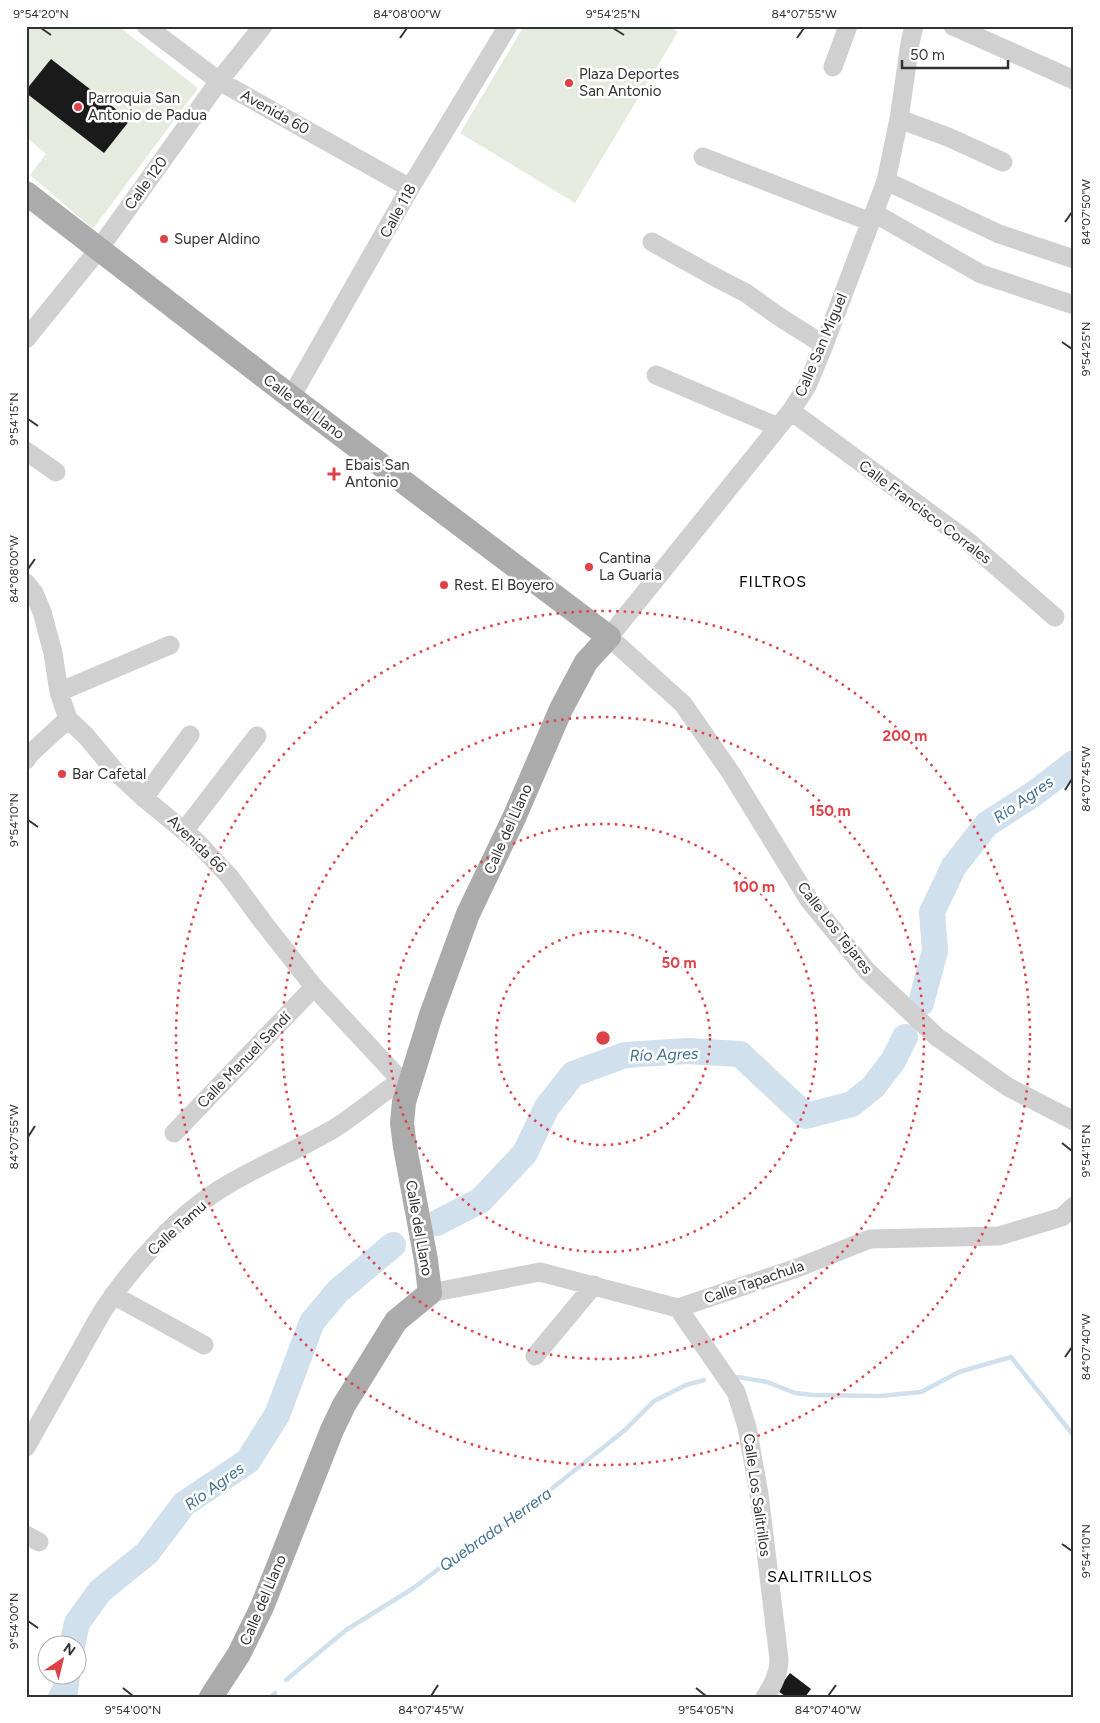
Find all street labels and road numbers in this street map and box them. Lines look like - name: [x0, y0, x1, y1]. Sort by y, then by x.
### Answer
- street label: Avenida 60: [237, 86, 313, 138]
- street label: Calle 120: [121, 153, 171, 213]
- street label: Calle 118: [376, 181, 420, 241]
- street label: Calle San Miguel: [791, 291, 851, 399]
- street label: Calle del Llano: [260, 371, 348, 443]
- street label: Calle Francisco Corrales: [855, 456, 995, 568]
- street label: Calle del Llano: [480, 781, 536, 877]
- street label: Avenida 66: [164, 812, 231, 877]
- street label: Calle Los Tejares: [794, 878, 876, 978]
- street label: Calle Manuel Sandí: [194, 1007, 296, 1112]
- street label: Calle del Llano: [402, 1179, 436, 1277]
- street label: Calle Tamu: [144, 1197, 210, 1259]
- street label: Calle Tapachula: [702, 1257, 806, 1307]
- street label: Calle Los Salitrillos: [739, 1432, 775, 1558]
- street label: Calle del Llano: [236, 1552, 290, 1648]

